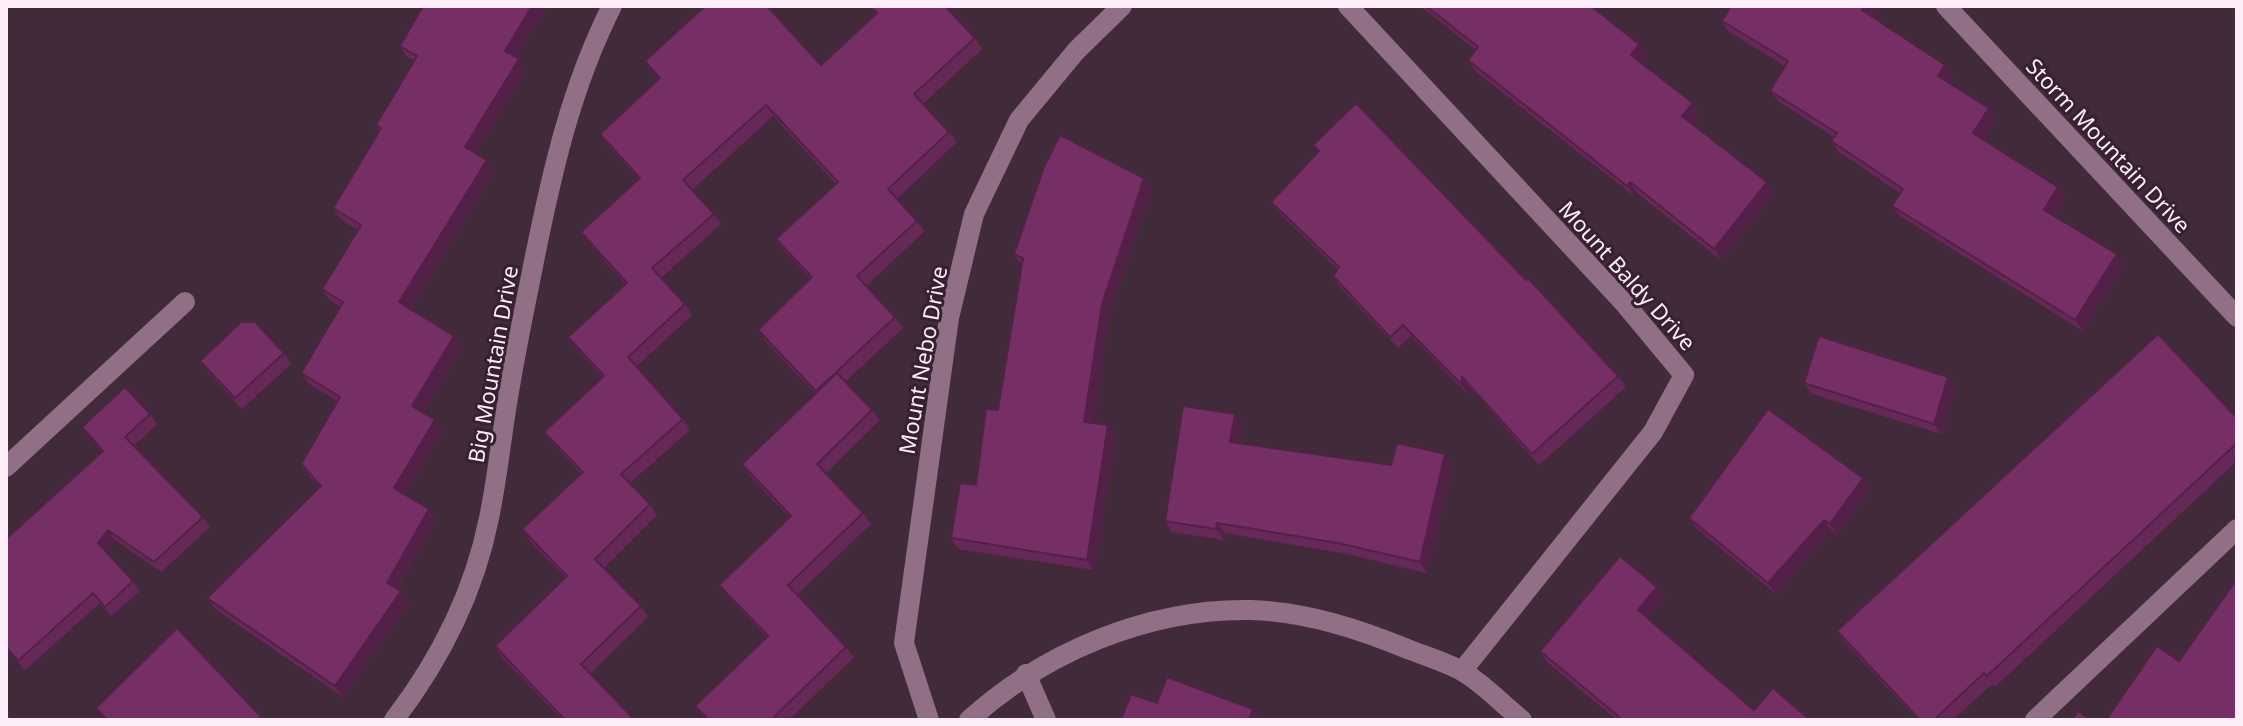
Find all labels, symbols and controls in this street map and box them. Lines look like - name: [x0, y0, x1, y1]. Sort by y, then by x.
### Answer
- street label: Storm Mountain Drive: [2020, 51, 2198, 239]
- street label: Mount Baldy Drive: [1553, 194, 1703, 356]
- street label: Big Mountain Drive: [460, 263, 524, 465]
- street label: Mount Nebo Drive: [891, 264, 953, 456]

